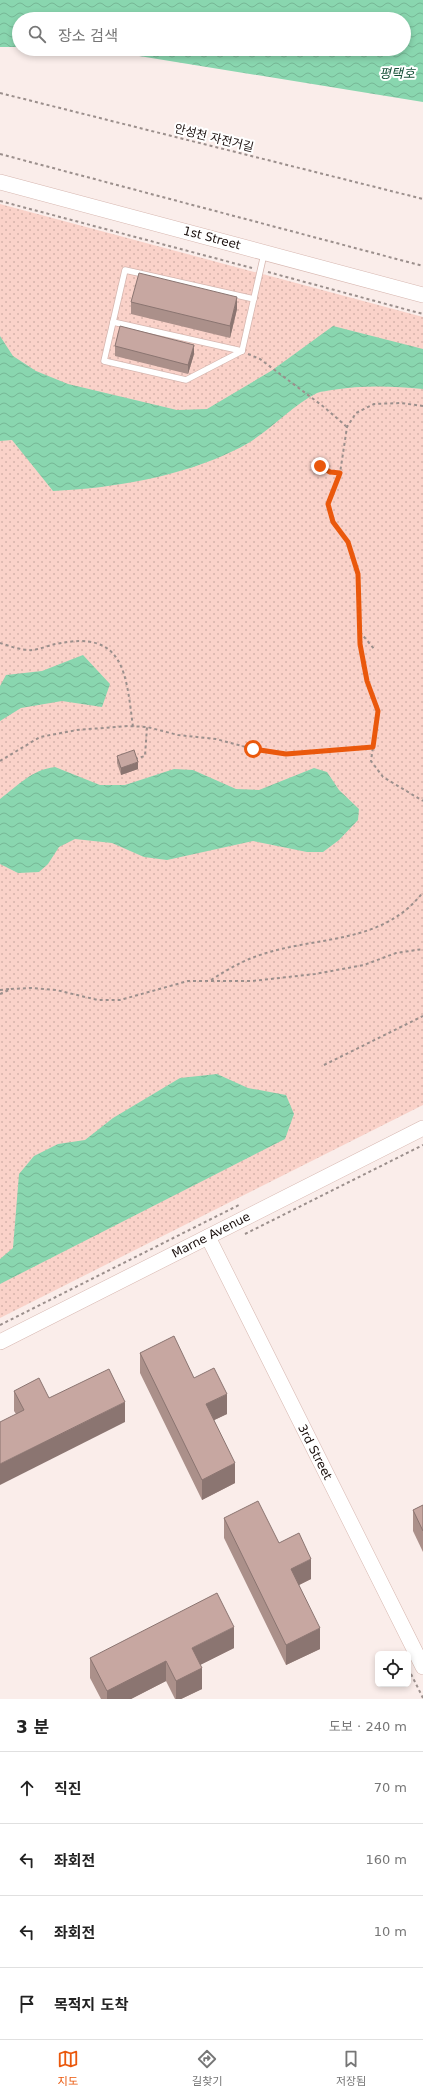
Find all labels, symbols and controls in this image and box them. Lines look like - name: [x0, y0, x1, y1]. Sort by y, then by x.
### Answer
- search box: [12, 12, 411, 56]
- icon: search: [26, 23, 48, 45]
- text: 장소 검색: [58, 27, 118, 45]
- water label: 평택호: [379, 66, 416, 81]
- street label: 안성천 자전거길: [173, 121, 255, 155]
- street label: 1st Street: [182, 224, 243, 252]
- route end: [311, 457, 329, 475]
- route start: [244, 740, 262, 758]
- street label: Marne Avenue: [170, 1209, 252, 1261]
- street label: 3rd Street: [295, 1422, 335, 1482]
- map controls: [375, 1651, 411, 1687]
- button: locate: [375, 1651, 411, 1687]
- text: 3 분: [16, 1717, 49, 1737]
- text: 도보 · 240 m: [329, 1719, 407, 1734]
- icon: ahead: [16, 1777, 38, 1799]
- text: 직진: [54, 1780, 82, 1798]
- text: 70 m: [374, 1780, 407, 1795]
- icon: left: [16, 1849, 38, 1871]
- text: 좌회전: [54, 1852, 95, 1870]
- text: 160 m: [365, 1852, 407, 1867]
- icon: left: [16, 1921, 38, 1943]
- text: 좌회전: [54, 1924, 95, 1942]
- text: 10 m: [374, 1924, 407, 1939]
- icon: arrive: [16, 1993, 38, 2015]
- text: 목적지 도착: [54, 1996, 128, 2014]
- tab: 지도: [57, 2048, 79, 2088]
- tab: 길찾기: [192, 2048, 222, 2088]
- tab: 저장됨: [336, 2048, 366, 2088]

